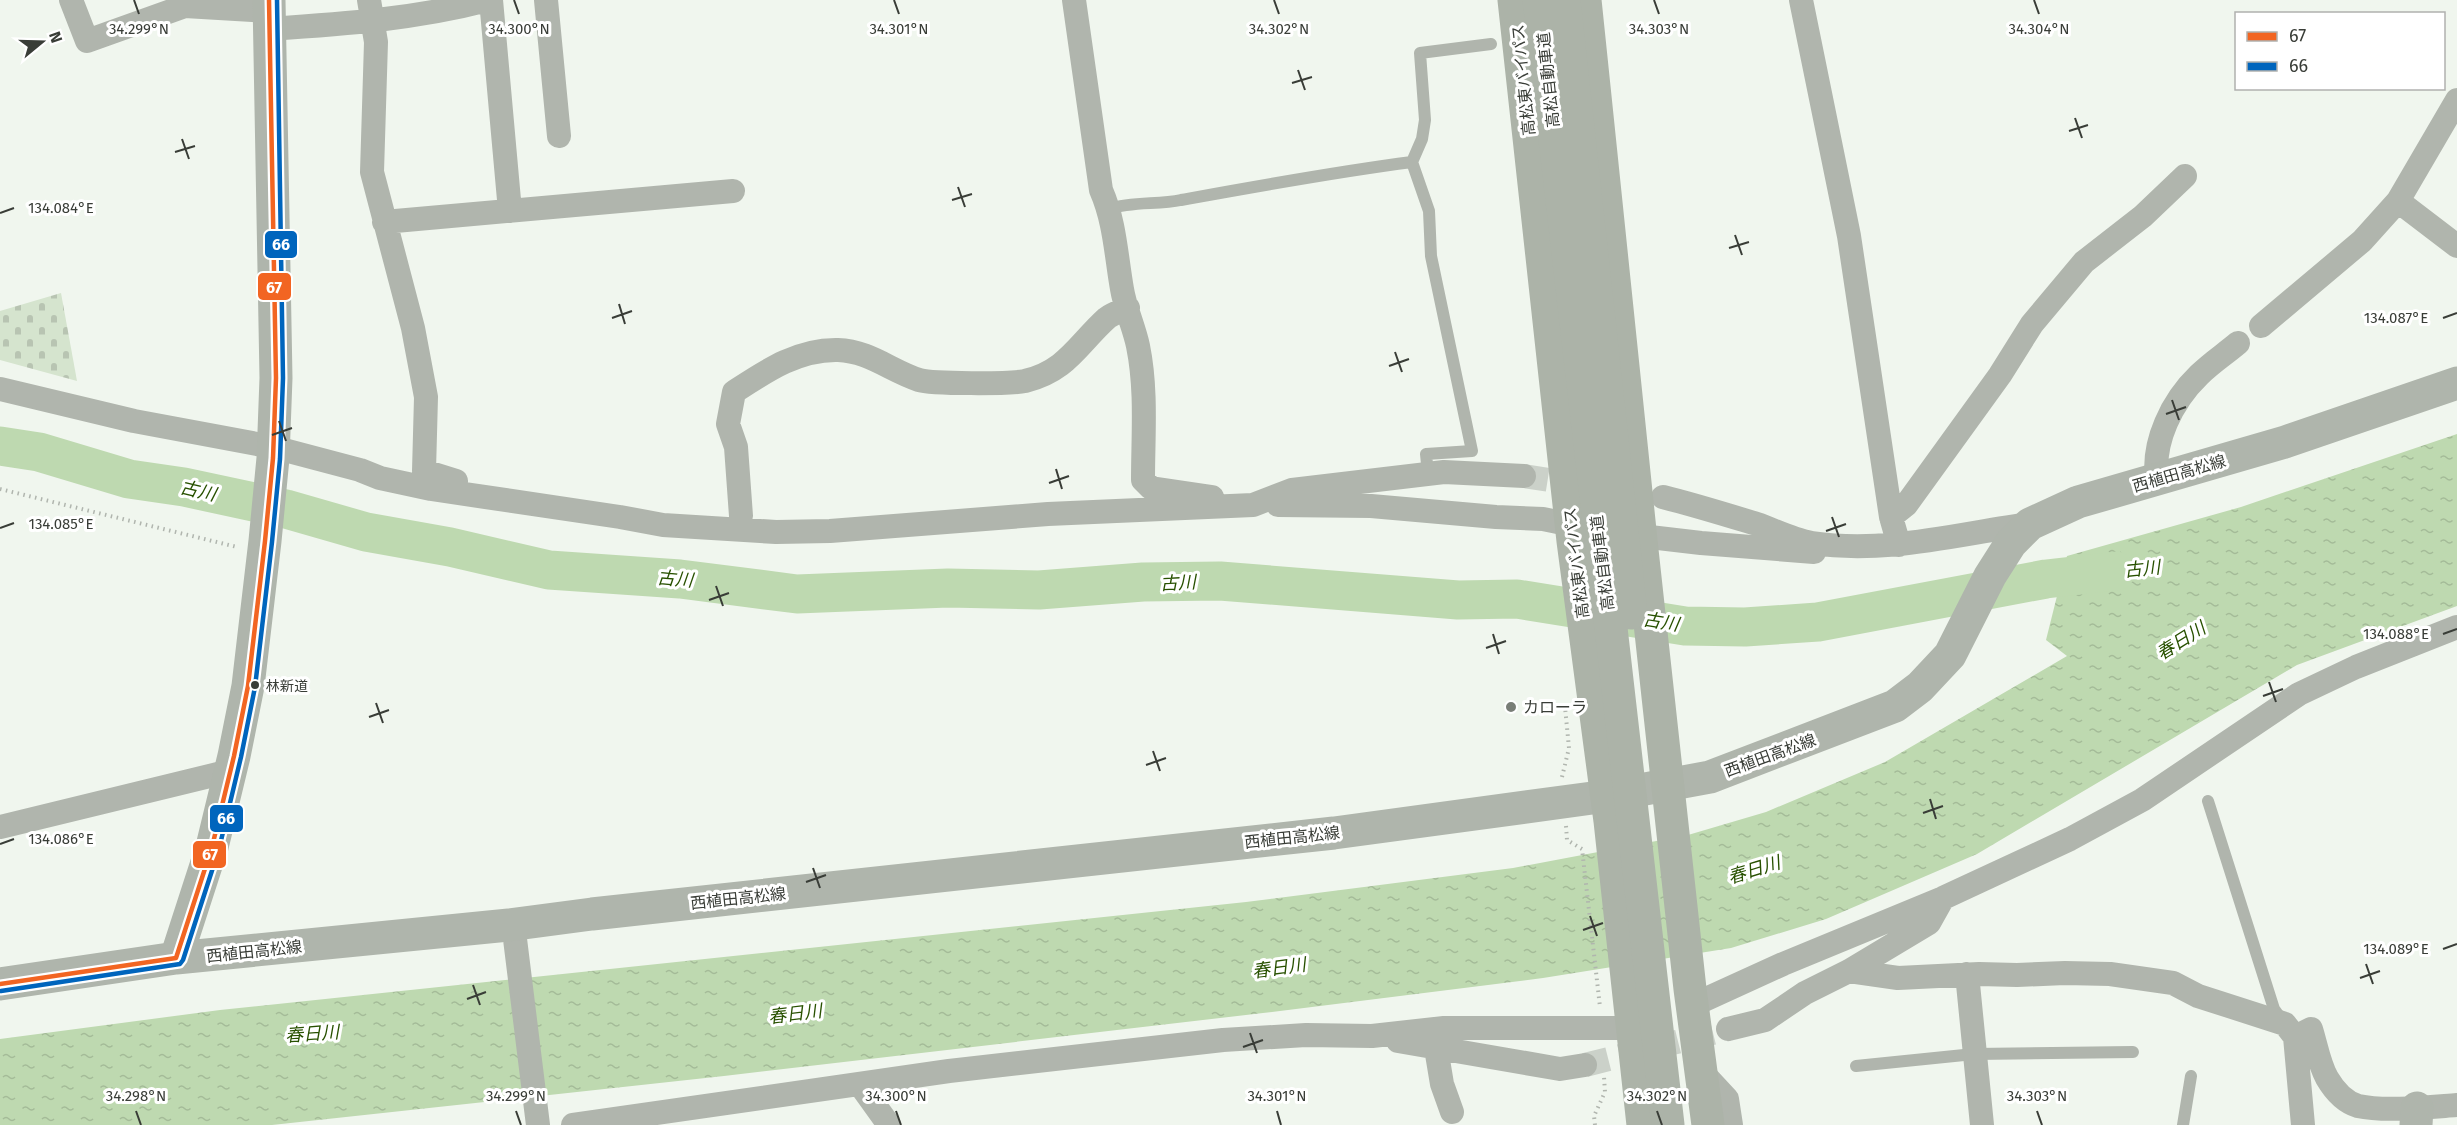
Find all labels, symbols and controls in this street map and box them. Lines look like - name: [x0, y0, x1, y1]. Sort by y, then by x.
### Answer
- north arrow: [12, 12, 72, 72]
- legend: [2235, 12, 2445, 90]
- text: 34.299°N: [109, 20, 169, 38]
- text: 34.300°N: [488, 20, 550, 38]
- text: 34.301°N: [869, 20, 929, 38]
- text: 34.302°N: [1249, 20, 1309, 38]
- text: 34.303°N: [1629, 20, 1689, 38]
- text: 34.304°N: [2008, 20, 2070, 38]
- street label: 高松東バイパス: [1508, 23, 1539, 136]
- text: 67: [2289, 25, 2306, 47]
- text: N: [45, 29, 66, 45]
- street label: 高松自動車道: [1534, 31, 1563, 129]
- text: 66: [2289, 55, 2308, 77]
- text: 134.084°E: [28, 199, 94, 217]
- line badge: 66: [264, 230, 298, 259]
- text: 66: [272, 235, 290, 254]
- line badge: 67: [257, 272, 292, 301]
- text: 67: [266, 278, 283, 297]
- text: 134.087°E: [2364, 309, 2428, 327]
- street label: 西植田高松線: [2130, 451, 2228, 496]
- water label: 古川: [178, 476, 220, 506]
- street label: 高松東バイパス: [1560, 506, 1593, 620]
- street label: 高松自動車道: [1587, 514, 1618, 612]
- text: 134.085°E: [28, 515, 94, 533]
- water label: 古川: [2123, 556, 2163, 582]
- water label: 古川: [656, 566, 696, 592]
- water label: 古川: [1159, 571, 1199, 595]
- water label: 古川: [1642, 608, 1682, 636]
- water label: 春日川: [2152, 616, 2211, 665]
- text: 134.088°E: [2363, 625, 2429, 643]
- place label: 林新道: [266, 678, 308, 695]
- marker: 林新道: [249, 679, 261, 691]
- place label: カローラ: [1523, 698, 1587, 717]
- marker: カローラ: [1504, 700, 1518, 714]
- street label: 西植田高松線: [1722, 730, 1819, 781]
- line badge: 66: [209, 804, 244, 833]
- text: 66: [217, 809, 235, 828]
- street label: 西植田高松線: [1243, 823, 1341, 852]
- text: 134.086°E: [28, 830, 94, 848]
- line badge: 67: [192, 840, 227, 869]
- text: 67: [202, 845, 219, 864]
- water label: 春日川: [1725, 851, 1785, 888]
- street label: 西植田高松線: [689, 884, 787, 913]
- street label: 西植田高松線: [205, 937, 303, 966]
- text: 134.089°E: [2363, 940, 2429, 958]
- water label: 春日川: [1251, 953, 1309, 983]
- water label: 春日川: [767, 1000, 825, 1028]
- water label: 春日川: [284, 1021, 342, 1047]
- text: 34.298°N: [106, 1087, 166, 1105]
- text: 34.299°N: [486, 1087, 546, 1105]
- text: 34.300°N: [865, 1087, 927, 1105]
- text: 34.301°N: [1247, 1087, 1307, 1105]
- text: 34.302°N: [1627, 1087, 1687, 1105]
- text: 34.303°N: [2007, 1087, 2067, 1105]

